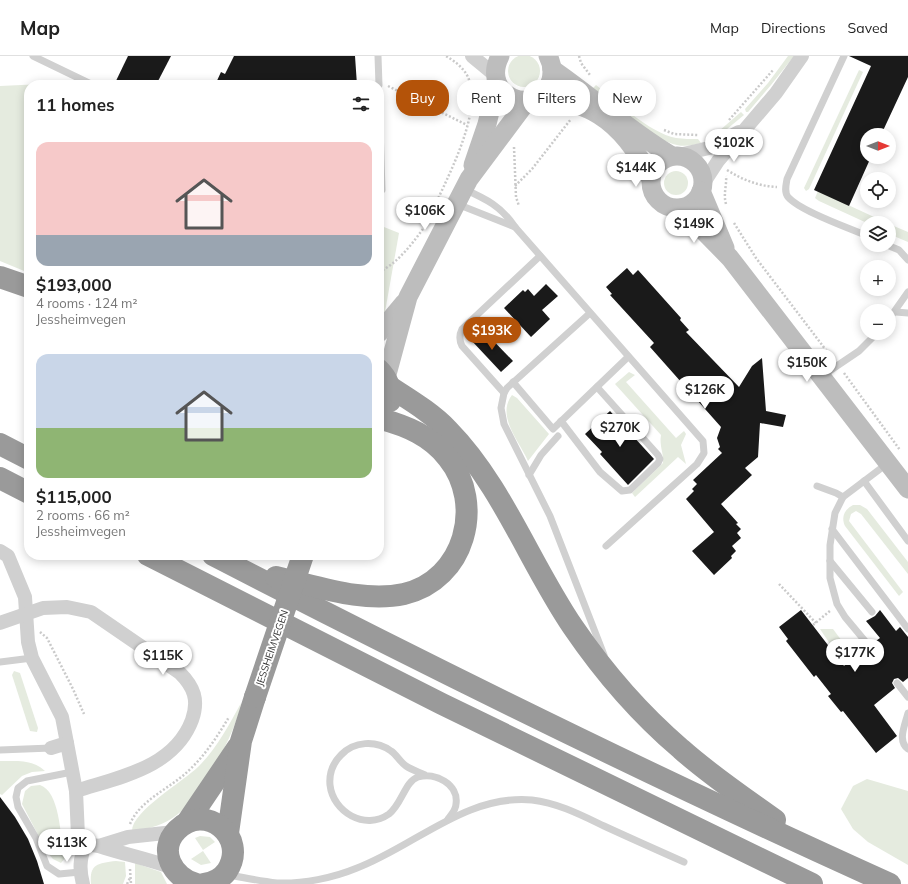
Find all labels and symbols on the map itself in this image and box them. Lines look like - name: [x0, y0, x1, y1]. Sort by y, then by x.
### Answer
- north arrow: [860, 128, 896, 164]
- pin: $102K: [706, 129, 762, 163]
- pin: $144K: [608, 154, 664, 188]
- pin: $106K: [397, 197, 453, 231]
- pin: $149K: [666, 210, 722, 244]
- pin: $193K: [464, 317, 520, 351]
- pin: $150K: [779, 349, 835, 383]
- pin: $126K: [677, 376, 733, 410]
- pin: $270K: [592, 414, 648, 448]
- street label: JESSHEIMVEGEN: [253, 608, 291, 688]
- pin: $177K: [827, 639, 883, 673]
- pin: $115K: [135, 642, 191, 676]
- pin: $113K: [39, 829, 95, 863]

